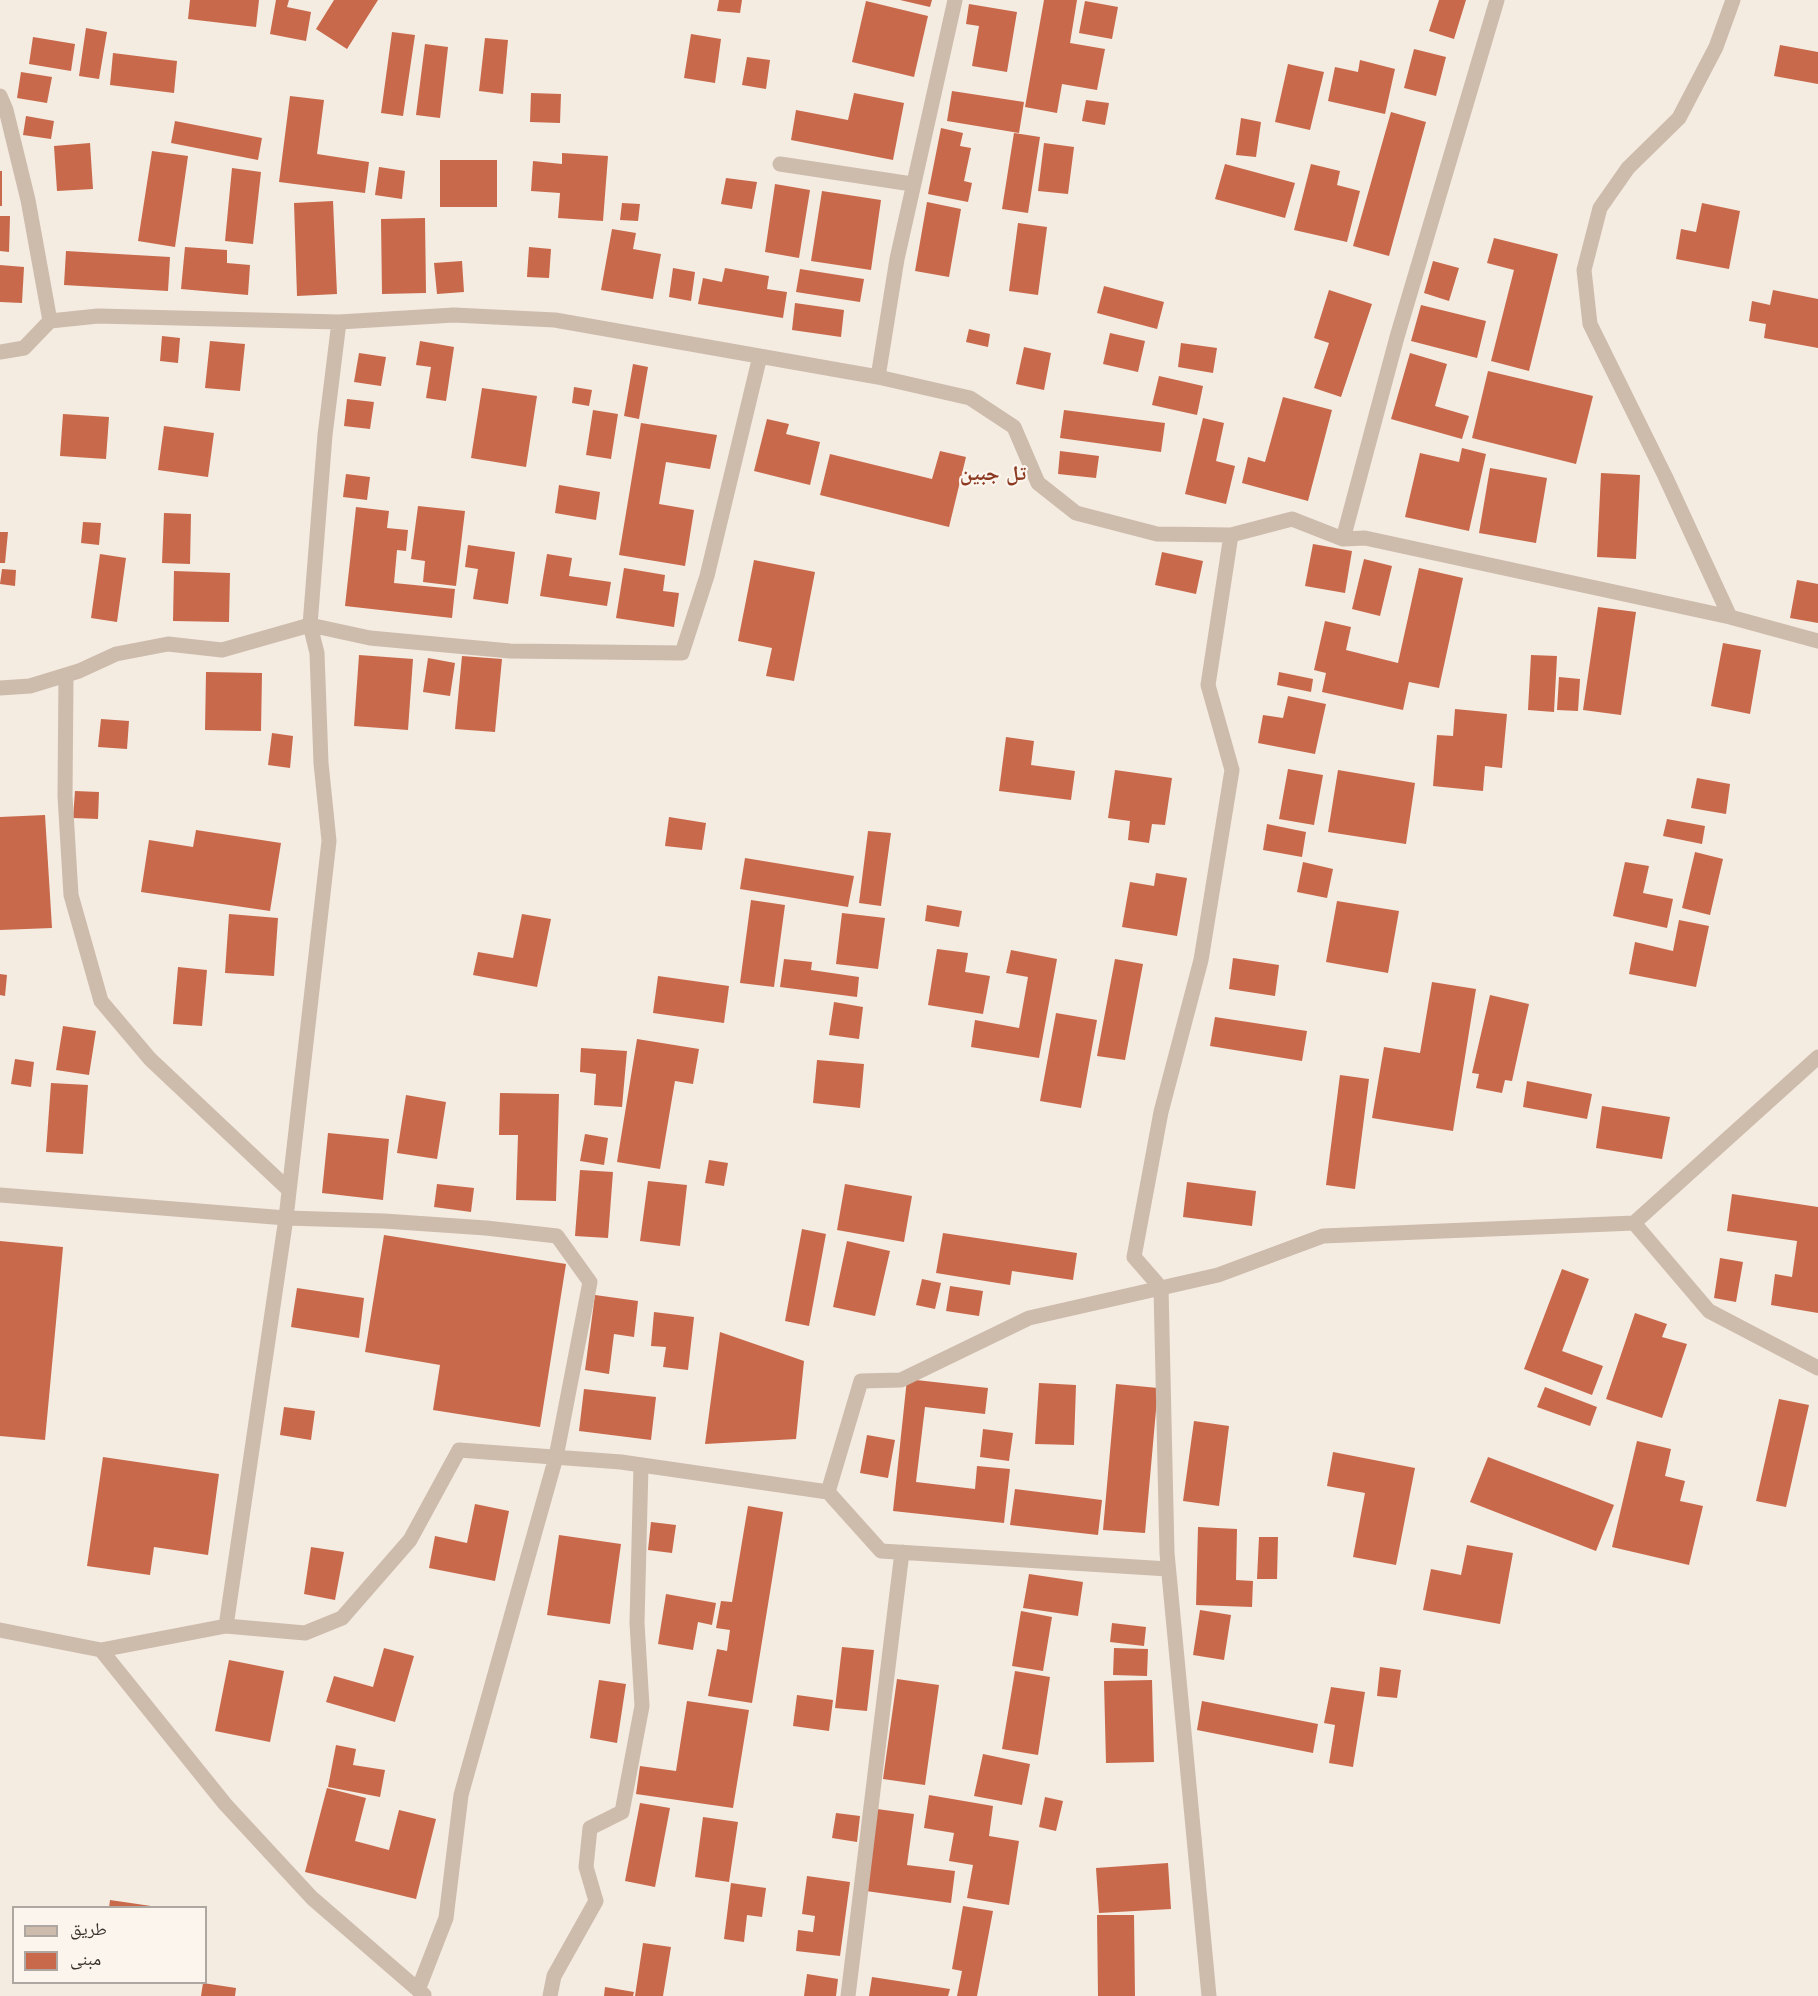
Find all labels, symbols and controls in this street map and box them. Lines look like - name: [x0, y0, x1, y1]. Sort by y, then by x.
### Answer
- district label: تل جبين: [960, 462, 1026, 488]
- legend: [12, 1906, 207, 1984]
- text: طريق: [70, 1916, 107, 1942]
- text: مبنى: [70, 1946, 101, 1972]

